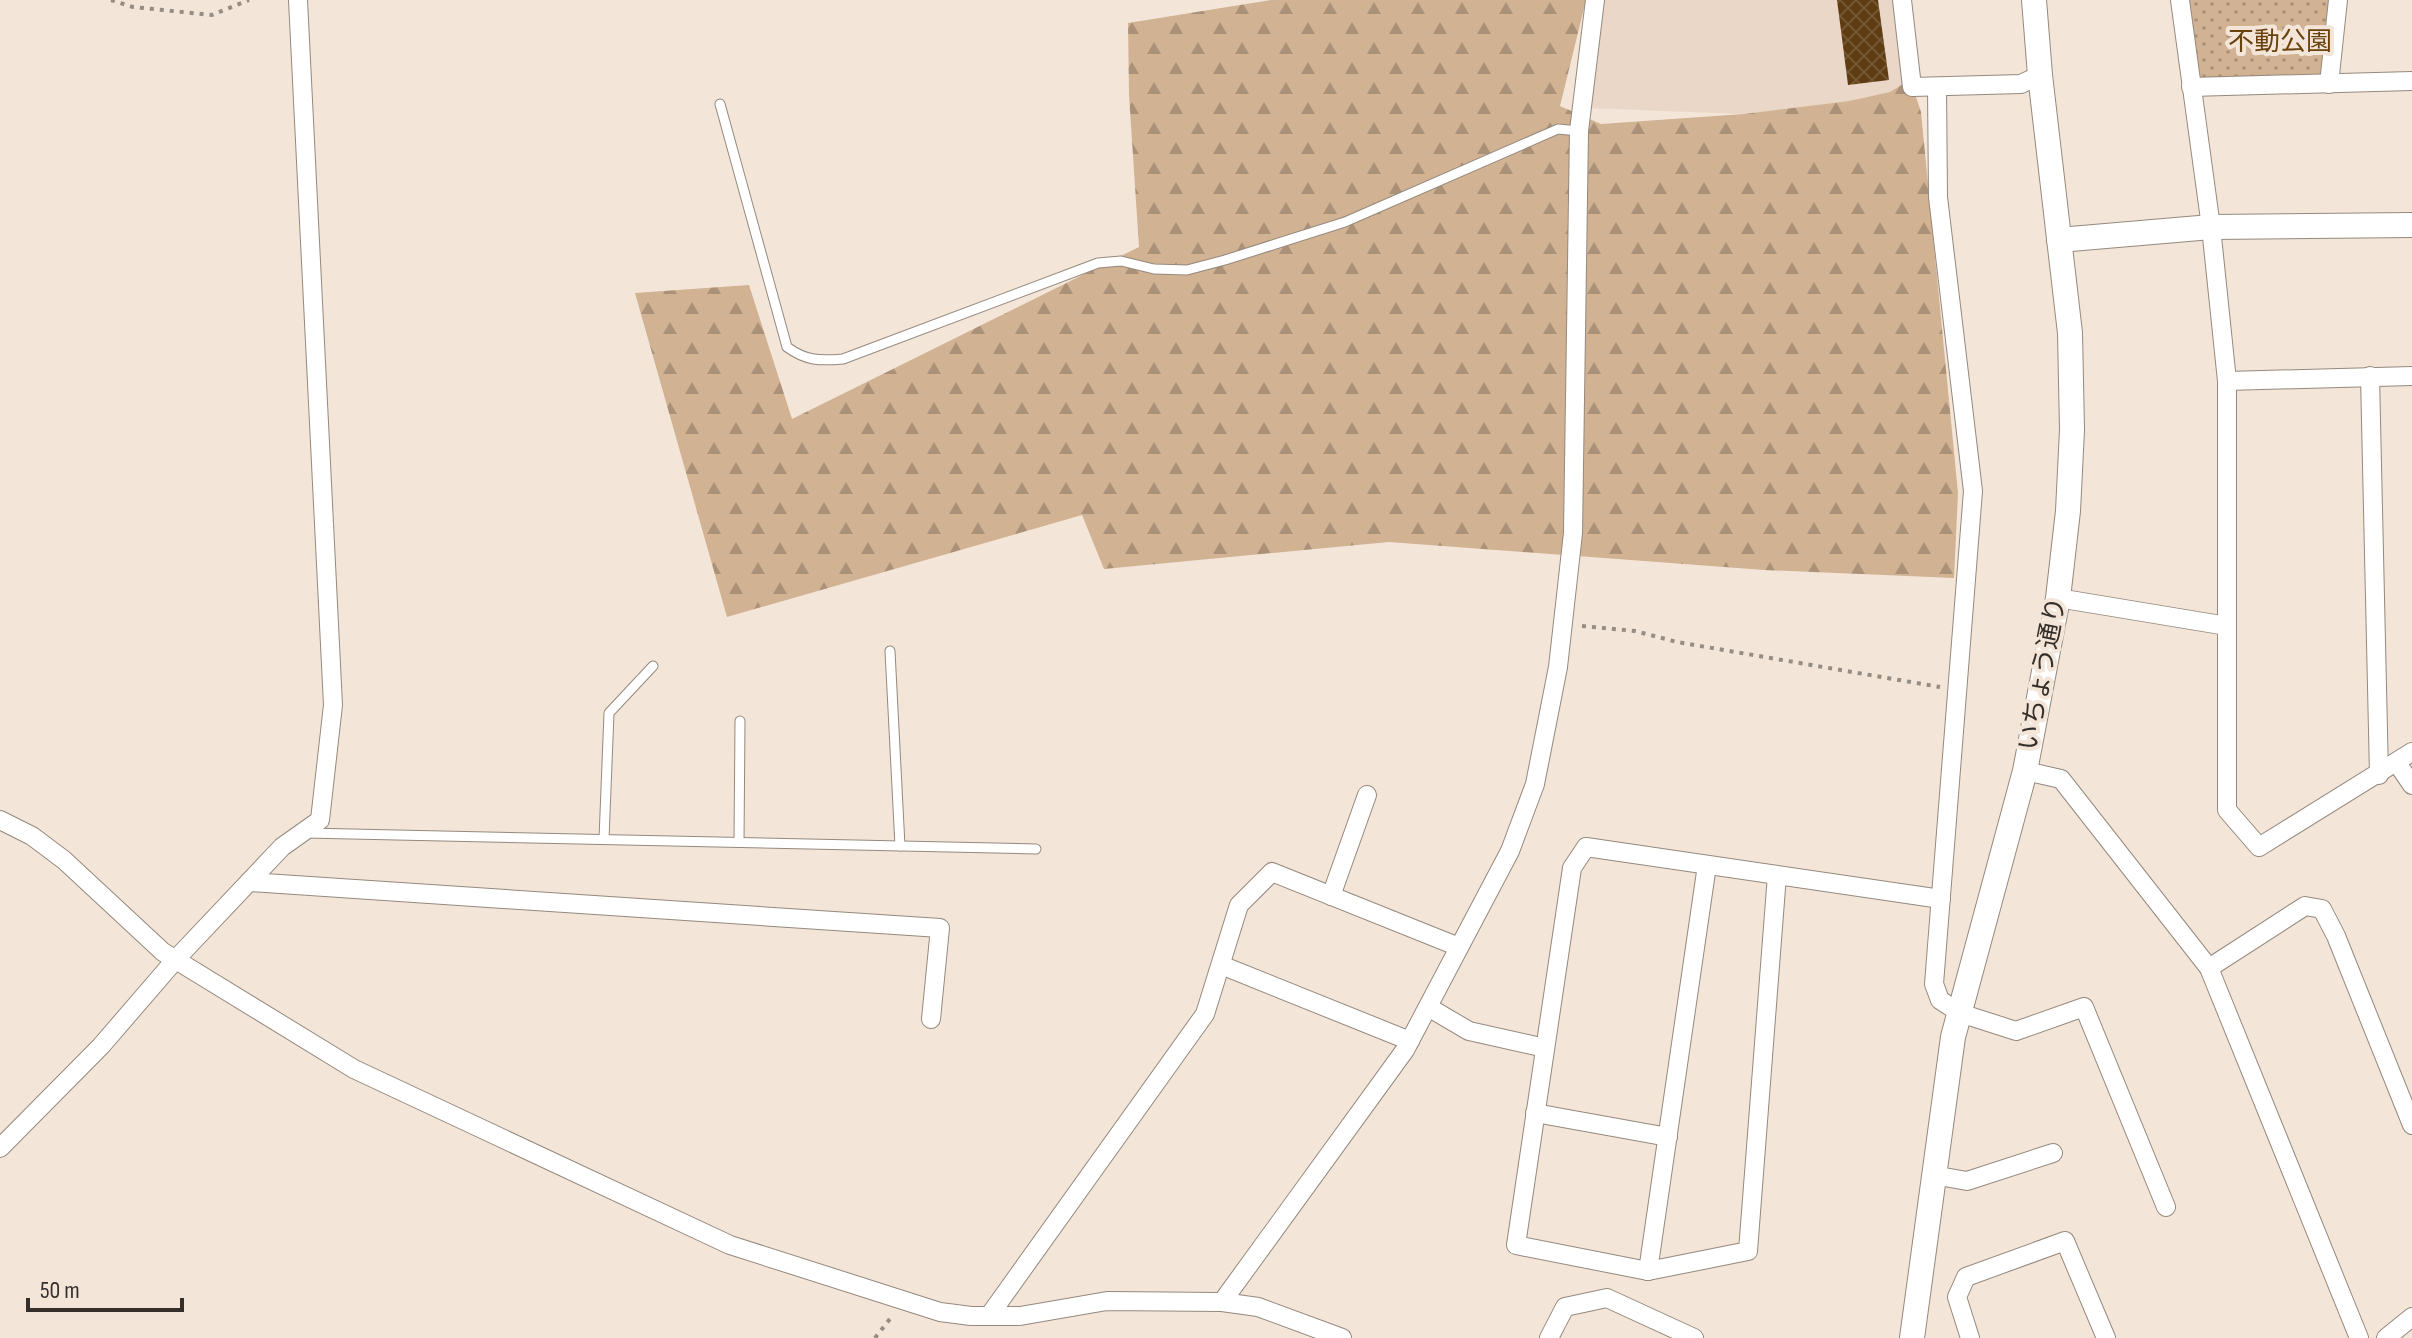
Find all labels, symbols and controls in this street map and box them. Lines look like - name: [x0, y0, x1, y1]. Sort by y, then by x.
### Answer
- park label: 不動公園: [2228, 27, 2332, 58]
- street label: いちょう通り: [2013, 594, 2073, 754]
- scale bar: [28, 1262, 182, 1312]
- text: 50 m: [40, 1276, 80, 1305]

